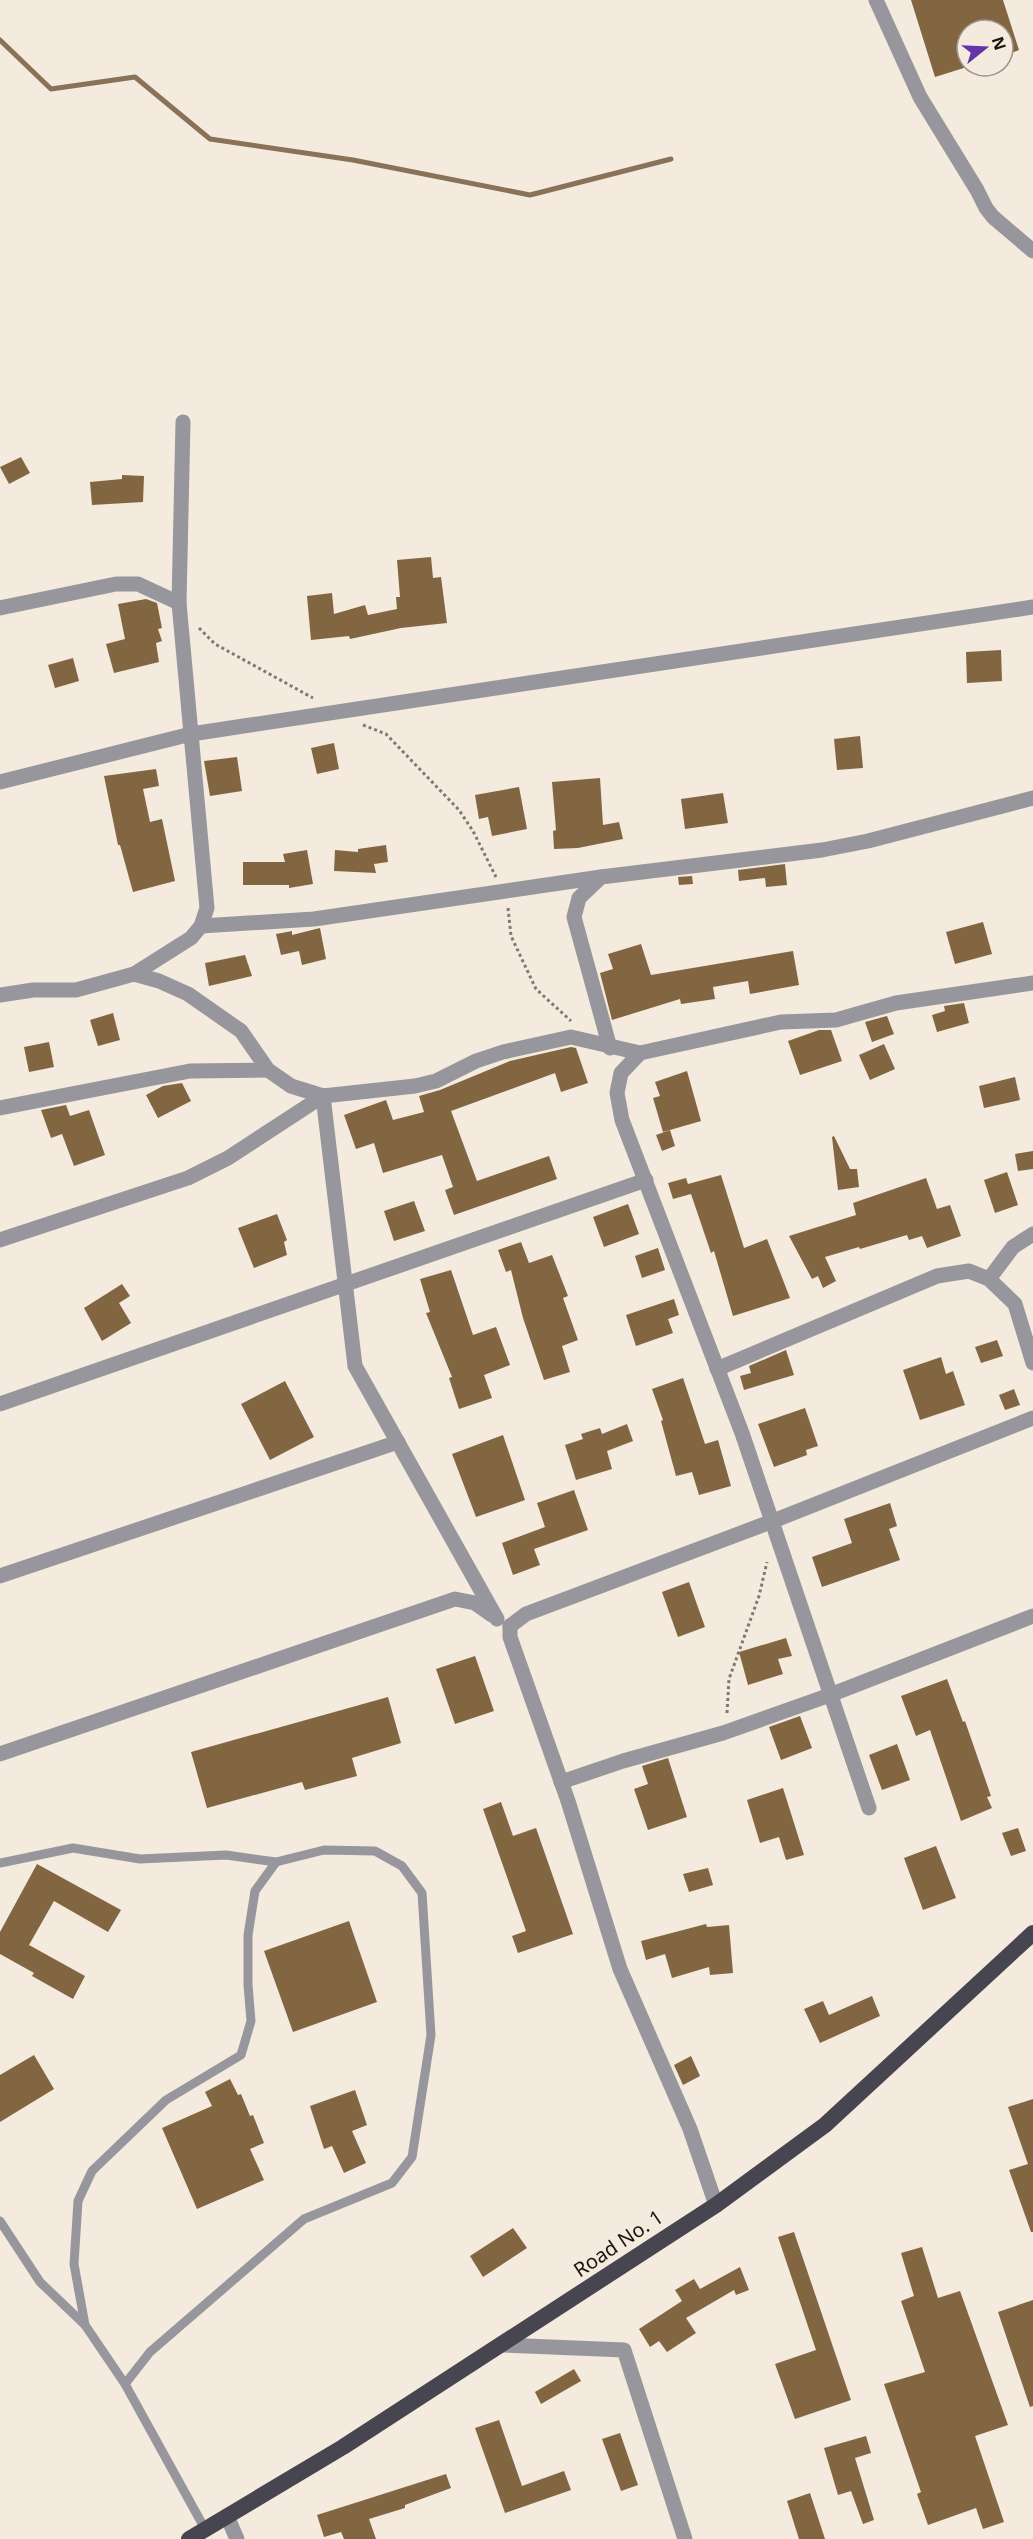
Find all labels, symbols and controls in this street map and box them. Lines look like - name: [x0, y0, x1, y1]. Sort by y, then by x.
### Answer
- north arrow: [955, 18, 1015, 78]
- text: N: [987, 34, 1012, 53]
- street label: Road No. 1: [568, 2203, 668, 2283]

